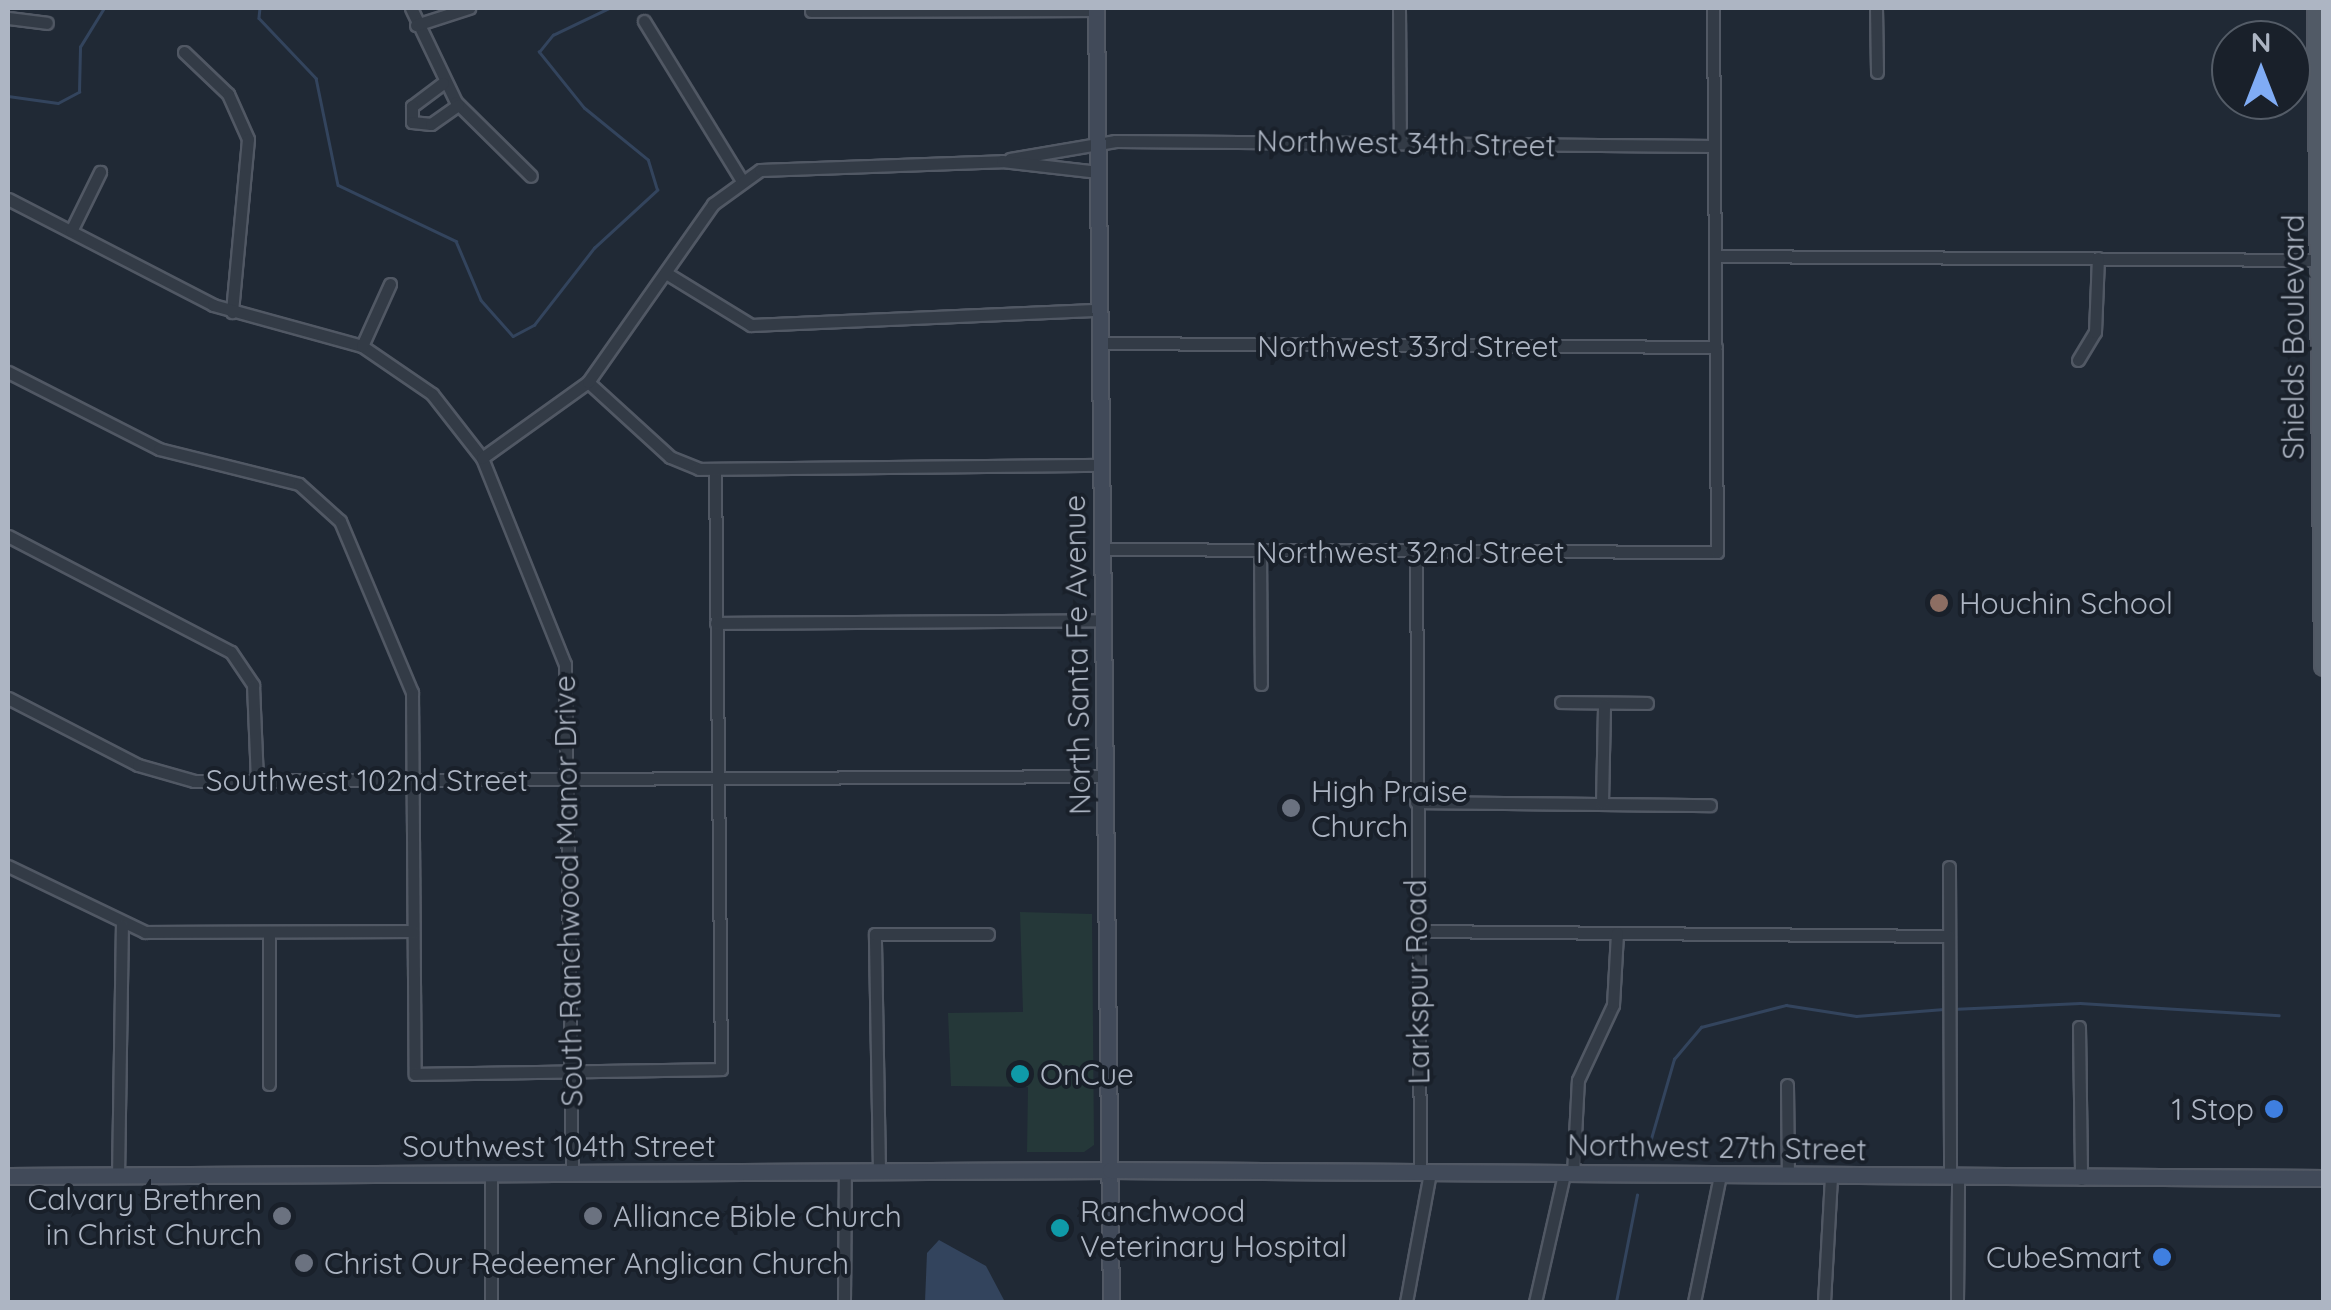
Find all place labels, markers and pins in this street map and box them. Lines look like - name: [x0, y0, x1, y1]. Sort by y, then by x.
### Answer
- place label: Houchin School: [1959, 585, 2173, 621]
- marker: Houchin School: [1928, 592, 1950, 614]
- place label: High Praise Church: [1311, 773, 1468, 844]
- marker: High Praise Church: [1280, 797, 1302, 819]
- place label: OnCue: [1040, 1056, 1134, 1092]
- marker: OnCue: [1009, 1063, 1031, 1085]
- place label: 1 Stop: [2172, 1091, 2254, 1127]
- marker: 1 Stop: [2263, 1098, 2285, 1120]
- place label: Calvary Brethren in Christ Church: [28, 1181, 262, 1252]
- place label: Ranchwood Veterinary Hospital: [1080, 1193, 1347, 1264]
- place label: Alliance Bible Church: [613, 1198, 902, 1234]
- marker: Calvary Brethren in Christ Church: [271, 1205, 293, 1227]
- marker: Alliance Bible Church: [582, 1205, 604, 1227]
- marker: Ranchwood Veterinary Hospital: [1049, 1217, 1071, 1239]
- place label: CubeSmart: [1986, 1239, 2142, 1275]
- place label: Christ Our Redeemer Anglican Church: [324, 1245, 849, 1281]
- marker: CubeSmart: [2151, 1246, 2173, 1268]
- marker: Christ Our Redeemer Anglican Church: [293, 1252, 315, 1274]

